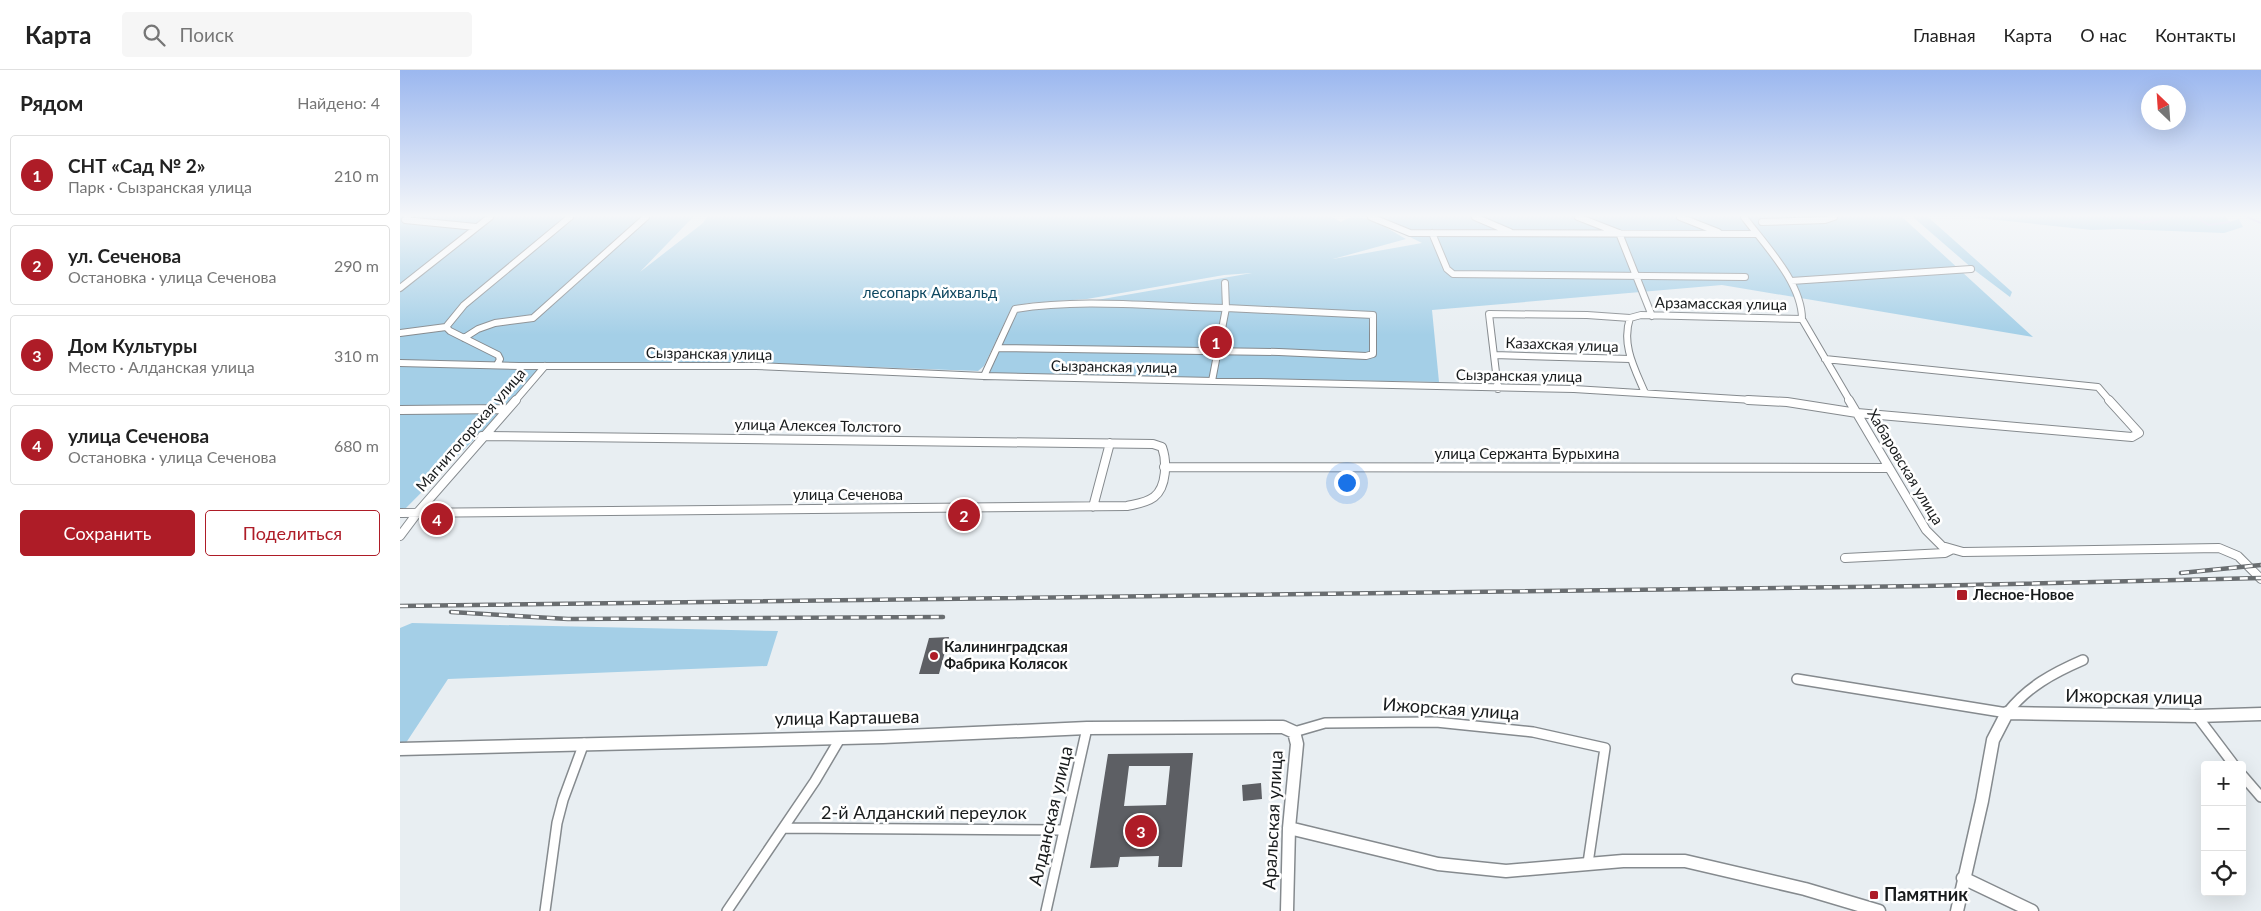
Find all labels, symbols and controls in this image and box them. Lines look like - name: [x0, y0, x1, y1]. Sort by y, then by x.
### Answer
- search box: [122, 12, 472, 57]
- text: Карта: [25, 20, 92, 49]
- icon: search: [140, 21, 168, 49]
- text: Поиск: [180, 23, 234, 46]
- text: Главная: [1913, 24, 1976, 46]
- text: Карта: [2004, 24, 2052, 46]
- text: О нас: [2080, 24, 2127, 46]
- text: Контакты: [2155, 24, 2236, 46]
- north arrow: [2141, 85, 2186, 130]
- text: Рядом: [20, 90, 83, 115]
- text: Найдено: 4: [297, 93, 380, 112]
- text: СНТ «Сад № 2»: [68, 154, 205, 177]
- text: 1: [32, 166, 42, 185]
- text: 210 m: [334, 166, 379, 185]
- text: Парк · Сызранская улица: [68, 177, 252, 196]
- text: ул. Сеченова: [68, 244, 181, 267]
- text: 2: [32, 256, 42, 275]
- text: 290 m: [334, 256, 379, 275]
- text: Остановка · улица Сеченова: [68, 267, 276, 286]
- park label: лесопарк Айхвальд: [863, 283, 997, 301]
- street label: Арзамасская улица: [1655, 293, 1787, 313]
- pin: 1: [1200, 323, 1232, 361]
- street label: Казахская улица: [1505, 333, 1619, 355]
- text: Дом Культуры: [68, 334, 197, 357]
- street label: Сызранская улица: [646, 343, 772, 363]
- text: 3: [32, 346, 42, 365]
- text: 310 m: [334, 346, 379, 365]
- street label: Сызранская улица: [1051, 356, 1177, 376]
- text: Место · Алданская улица: [68, 357, 255, 376]
- street label: Магнитогорская улица: [412, 364, 529, 495]
- street label: Сызранская улица: [1456, 365, 1582, 385]
- street label: Хабаровская улица: [1864, 405, 1948, 528]
- street label: улица Алексея Толстого: [734, 415, 902, 435]
- text: улица Сеченова: [68, 424, 209, 447]
- text: 4: [32, 436, 42, 455]
- text: 680 m: [334, 436, 379, 455]
- street label: улица Сержанта Бурыхина: [1434, 444, 1620, 462]
- text: Остановка · улица Сеченова: [68, 447, 276, 466]
- your location: [1334, 470, 1360, 496]
- street label: улица Сеченова: [793, 485, 903, 503]
- pin: 2: [948, 496, 980, 534]
- pin: 4: [421, 500, 453, 538]
- button: Сохранить: [20, 510, 195, 556]
- button: Поделиться: [205, 510, 380, 556]
- place label: Лесное-Новое: [1972, 585, 2074, 603]
- marker: Лесное-Новое: [1955, 588, 1969, 602]
- place label: Калининградская Фабрика Колясок: [944, 637, 1069, 672]
- marker: Калининградская Фабрика Колясок: [928, 650, 940, 662]
- street label: Ижорская улица: [2065, 684, 2203, 708]
- street label: Ижорская улица: [1382, 692, 1520, 724]
- street label: улица Карташева: [774, 705, 919, 729]
- street label: Алданская улица: [1023, 744, 1077, 888]
- street label: Аральская улица: [1257, 750, 1287, 890]
- map controls: [2201, 761, 2246, 896]
- button: +: [2201, 761, 2246, 806]
- street label: 2-й Алданский переулок: [821, 801, 1028, 823]
- button: −: [2201, 806, 2246, 851]
- pin: 3: [1125, 812, 1157, 850]
- button: locate: [2201, 851, 2246, 896]
- place label: Памятник: [1884, 883, 1968, 905]
- marker: Памятник: [1868, 889, 1880, 901]

